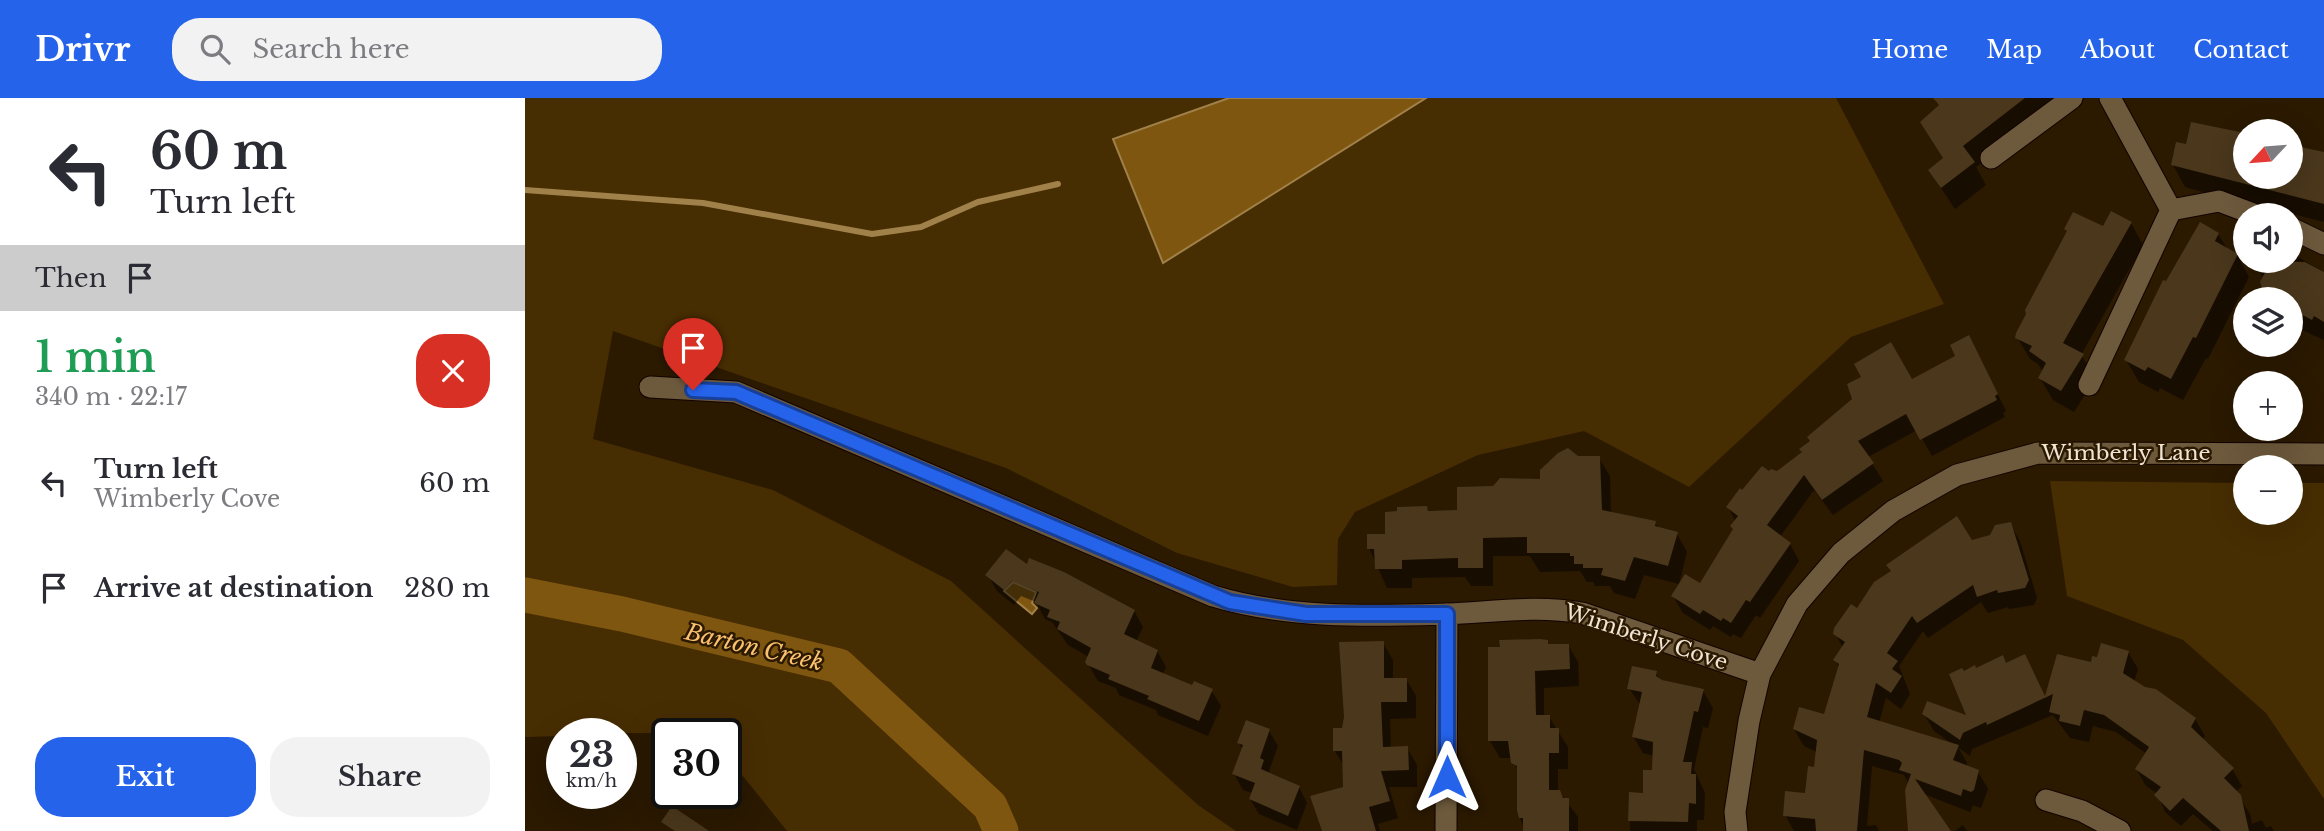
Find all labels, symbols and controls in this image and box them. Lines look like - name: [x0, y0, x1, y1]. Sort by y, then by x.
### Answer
- search box: [172, 18, 662, 81]
- text: Drivr: [35, 29, 130, 70]
- icon: search: [196, 30, 234, 68]
- text: Search here: [252, 33, 410, 65]
- text: Home: [1872, 35, 1948, 64]
- text: Map: [1986, 35, 2042, 64]
- text: About: [2080, 35, 2155, 64]
- text: Contact: [2193, 35, 2289, 64]
- north arrow: [2233, 119, 2303, 189]
- map controls: [2233, 119, 2303, 525]
- text: 60 m: [150, 121, 287, 182]
- icon: left: [35, 126, 126, 217]
- text: Turn left: [150, 182, 296, 222]
- button: sound: [2233, 203, 2303, 273]
- icon: arrive: [121, 259, 159, 297]
- text: Then: [35, 262, 107, 294]
- button: layers: [2233, 287, 2303, 357]
- pin: [663, 318, 723, 390]
- icon: arrive: [674, 329, 712, 367]
- text: 1 min: [35, 331, 156, 383]
- button: close: [416, 334, 490, 408]
- button: +: [2233, 371, 2303, 441]
- text: 340 m · 22:17: [35, 383, 187, 411]
- street label: Wimberly Lane: [2041, 440, 2210, 466]
- text: Turn left: [94, 453, 218, 485]
- button: −: [2233, 455, 2303, 525]
- icon: left: [35, 464, 73, 502]
- text: 60 m: [419, 467, 490, 499]
- text: Wimberly Cove: [94, 485, 280, 513]
- icon: arrive: [35, 569, 73, 607]
- text: Arrive at destination: [94, 572, 374, 604]
- text: 280 m: [404, 572, 490, 604]
- street label: Wimberly Cove: [1560, 598, 1731, 676]
- water label: Barton Creek: [681, 617, 826, 676]
- speed limit sign: 30: [651, 718, 742, 809]
- text: 23: [569, 733, 614, 776]
- button: Exit: [35, 737, 256, 817]
- button: Share: [270, 737, 490, 817]
- position arrow: [1410, 740, 1484, 814]
- text: km/h: [566, 770, 617, 792]

